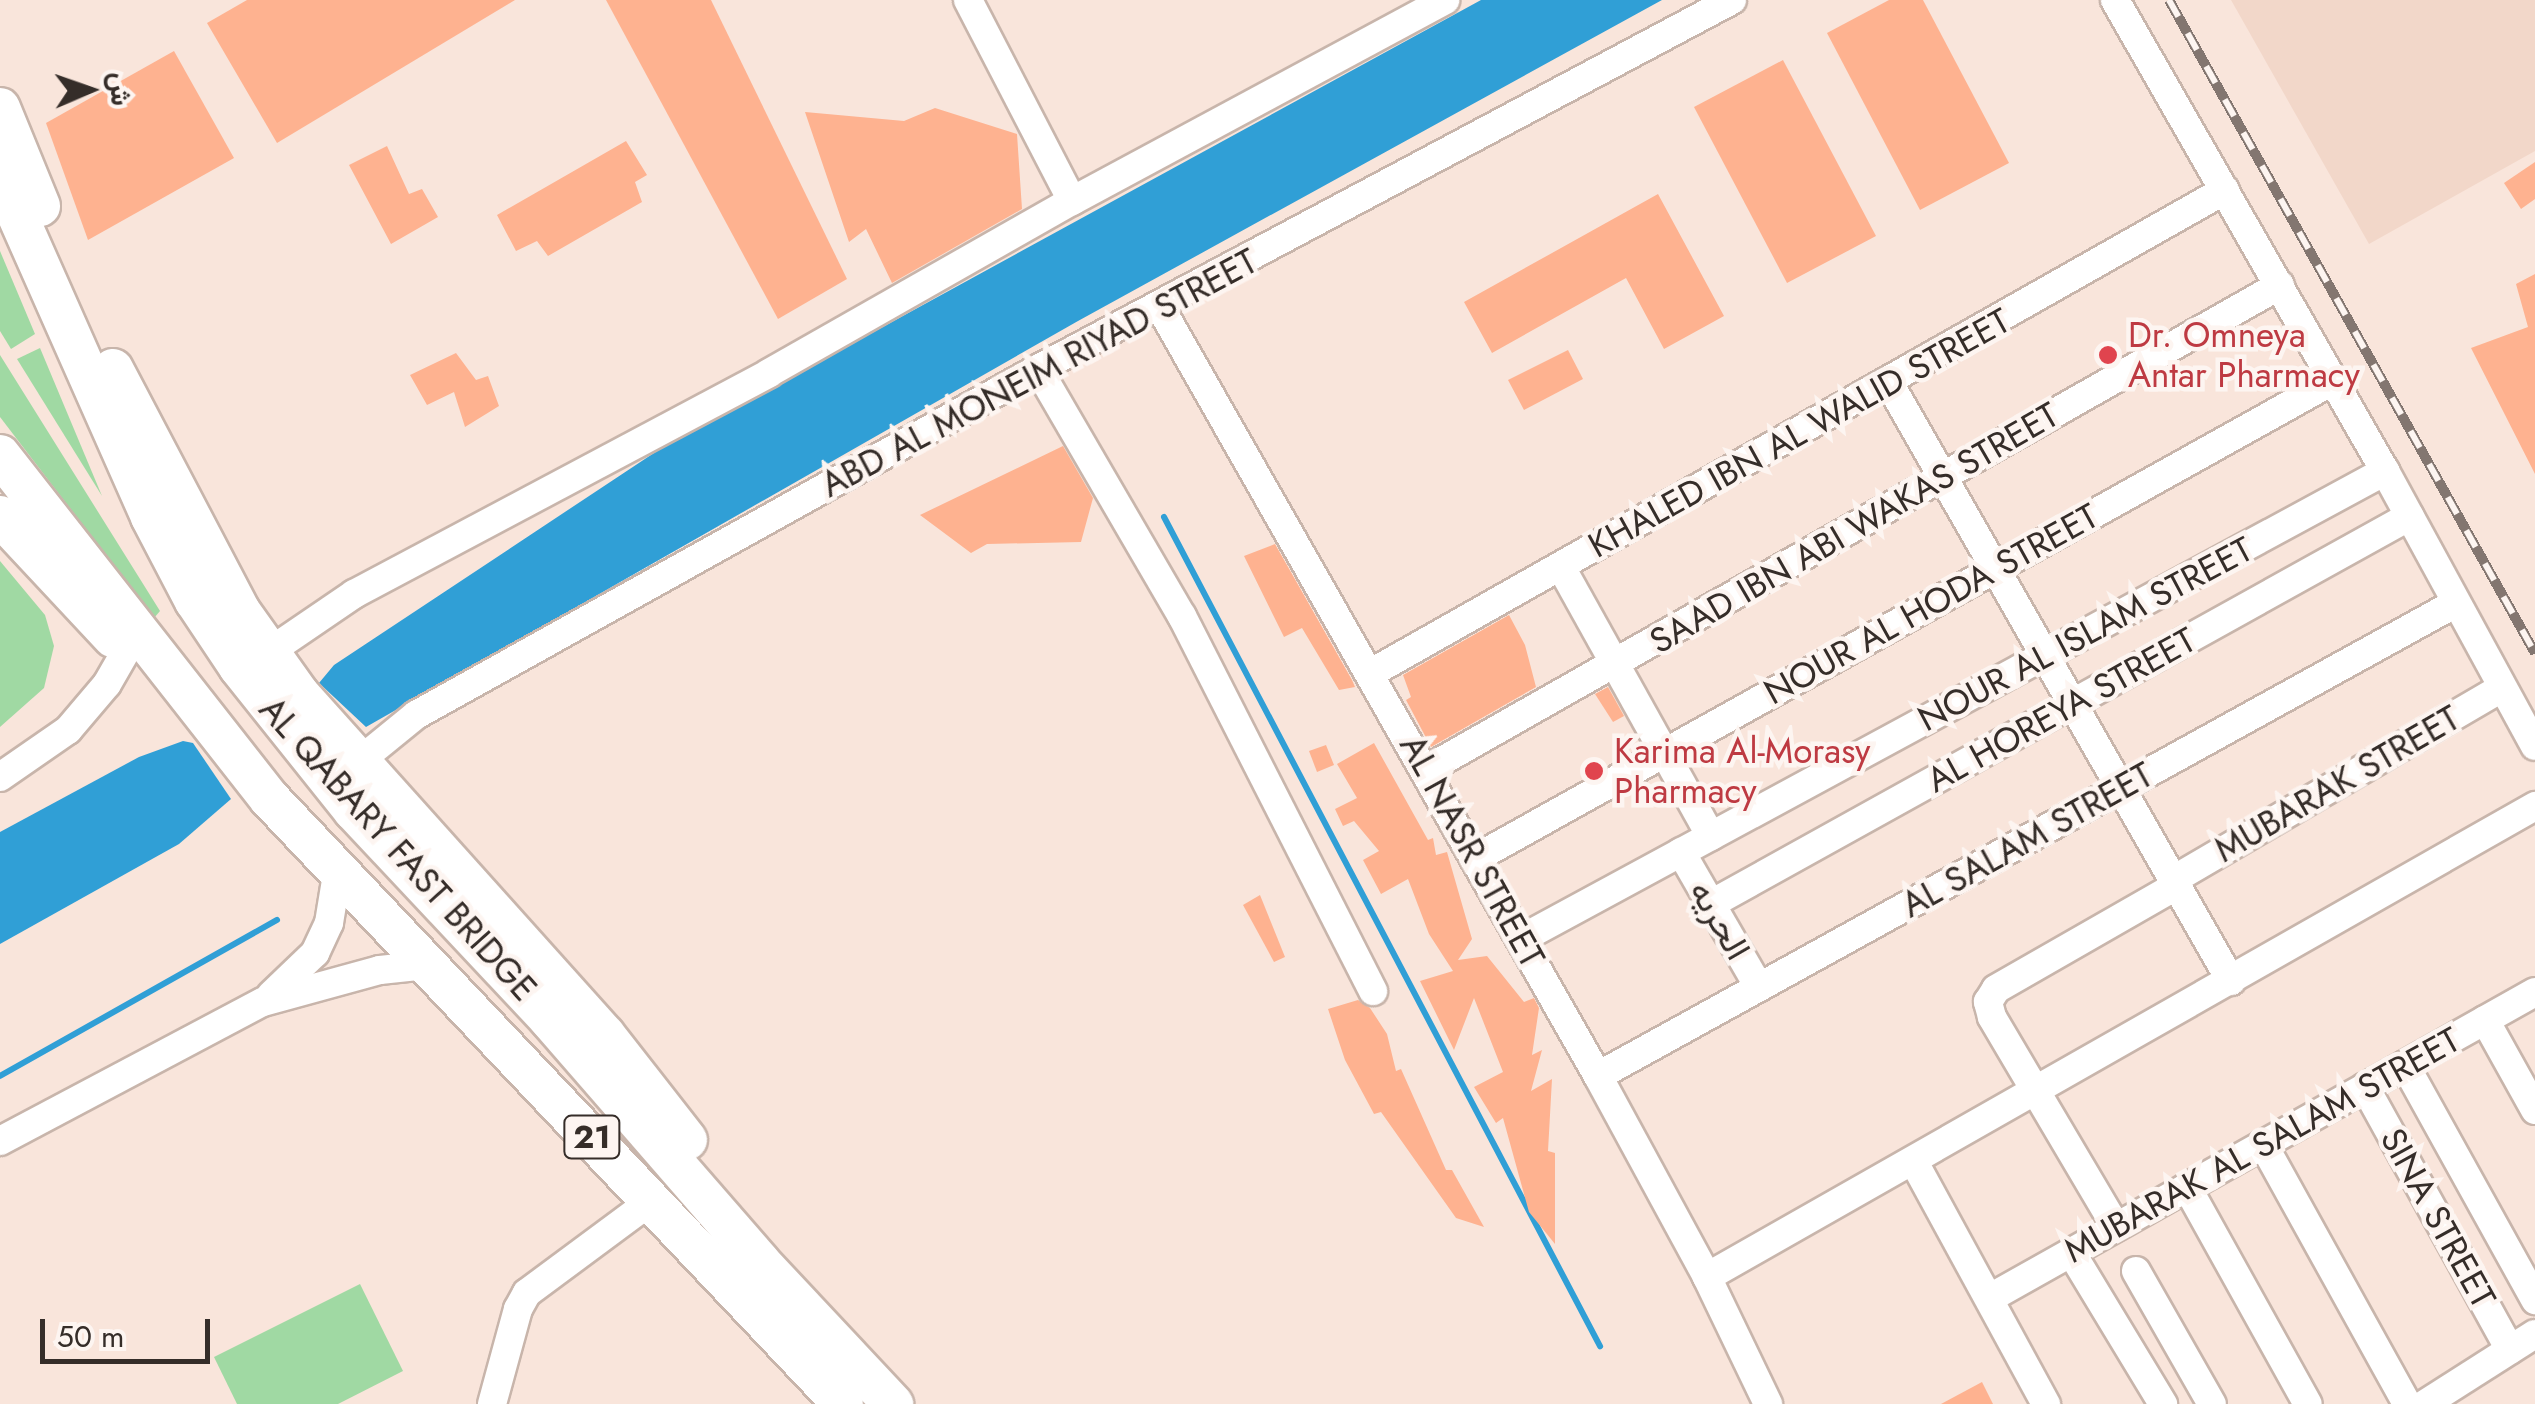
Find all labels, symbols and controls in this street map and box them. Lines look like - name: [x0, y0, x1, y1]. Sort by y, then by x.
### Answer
- north arrow: [40, 40, 140, 140]
- text: ش: [99, 71, 142, 106]
- street label: ABD AL MONEIM RIYAD STREET: [814, 240, 1264, 506]
- street label: KHALED IBN AL WALID STREET: [1581, 299, 2017, 567]
- place label: Dr. Omneya Antar Pharmacy: [2128, 314, 2360, 396]
- marker: Dr. Omneya Antar Pharmacy: [2097, 344, 2119, 366]
- street label: SAAD IBN ABI WAKAS STREET: [1642, 394, 2066, 662]
- street label: NOUR AL HODA STREET: [1757, 495, 2105, 713]
- street label: NOUR AL ISLAM STREET: [1911, 528, 2259, 740]
- street label: AL HOREYA STREET: [1919, 619, 2203, 801]
- street label: AL QABARY FAST BRIDGE: [251, 689, 545, 1009]
- street label: MUBARAK STREET: [2207, 697, 2467, 871]
- street label: AL NASR STREET: [1391, 728, 1553, 974]
- place label: Karima Al-Morasy Pharmacy: [1614, 730, 1870, 812]
- street label: AL SALAM STREET: [1894, 754, 2160, 926]
- marker: Karima Al-Morasy Pharmacy: [1583, 760, 1605, 782]
- street label: الحريه: [1681, 873, 1759, 967]
- street label: MUBARAK AL SALAM STREET: [2057, 1019, 2467, 1271]
- road number: 21: [562, 1110, 622, 1164]
- street label: SINA STREET: [2372, 1121, 2504, 1315]
- scale bar: [45, 1299, 215, 1361]
- text: 50 m: [57, 1315, 124, 1358]

